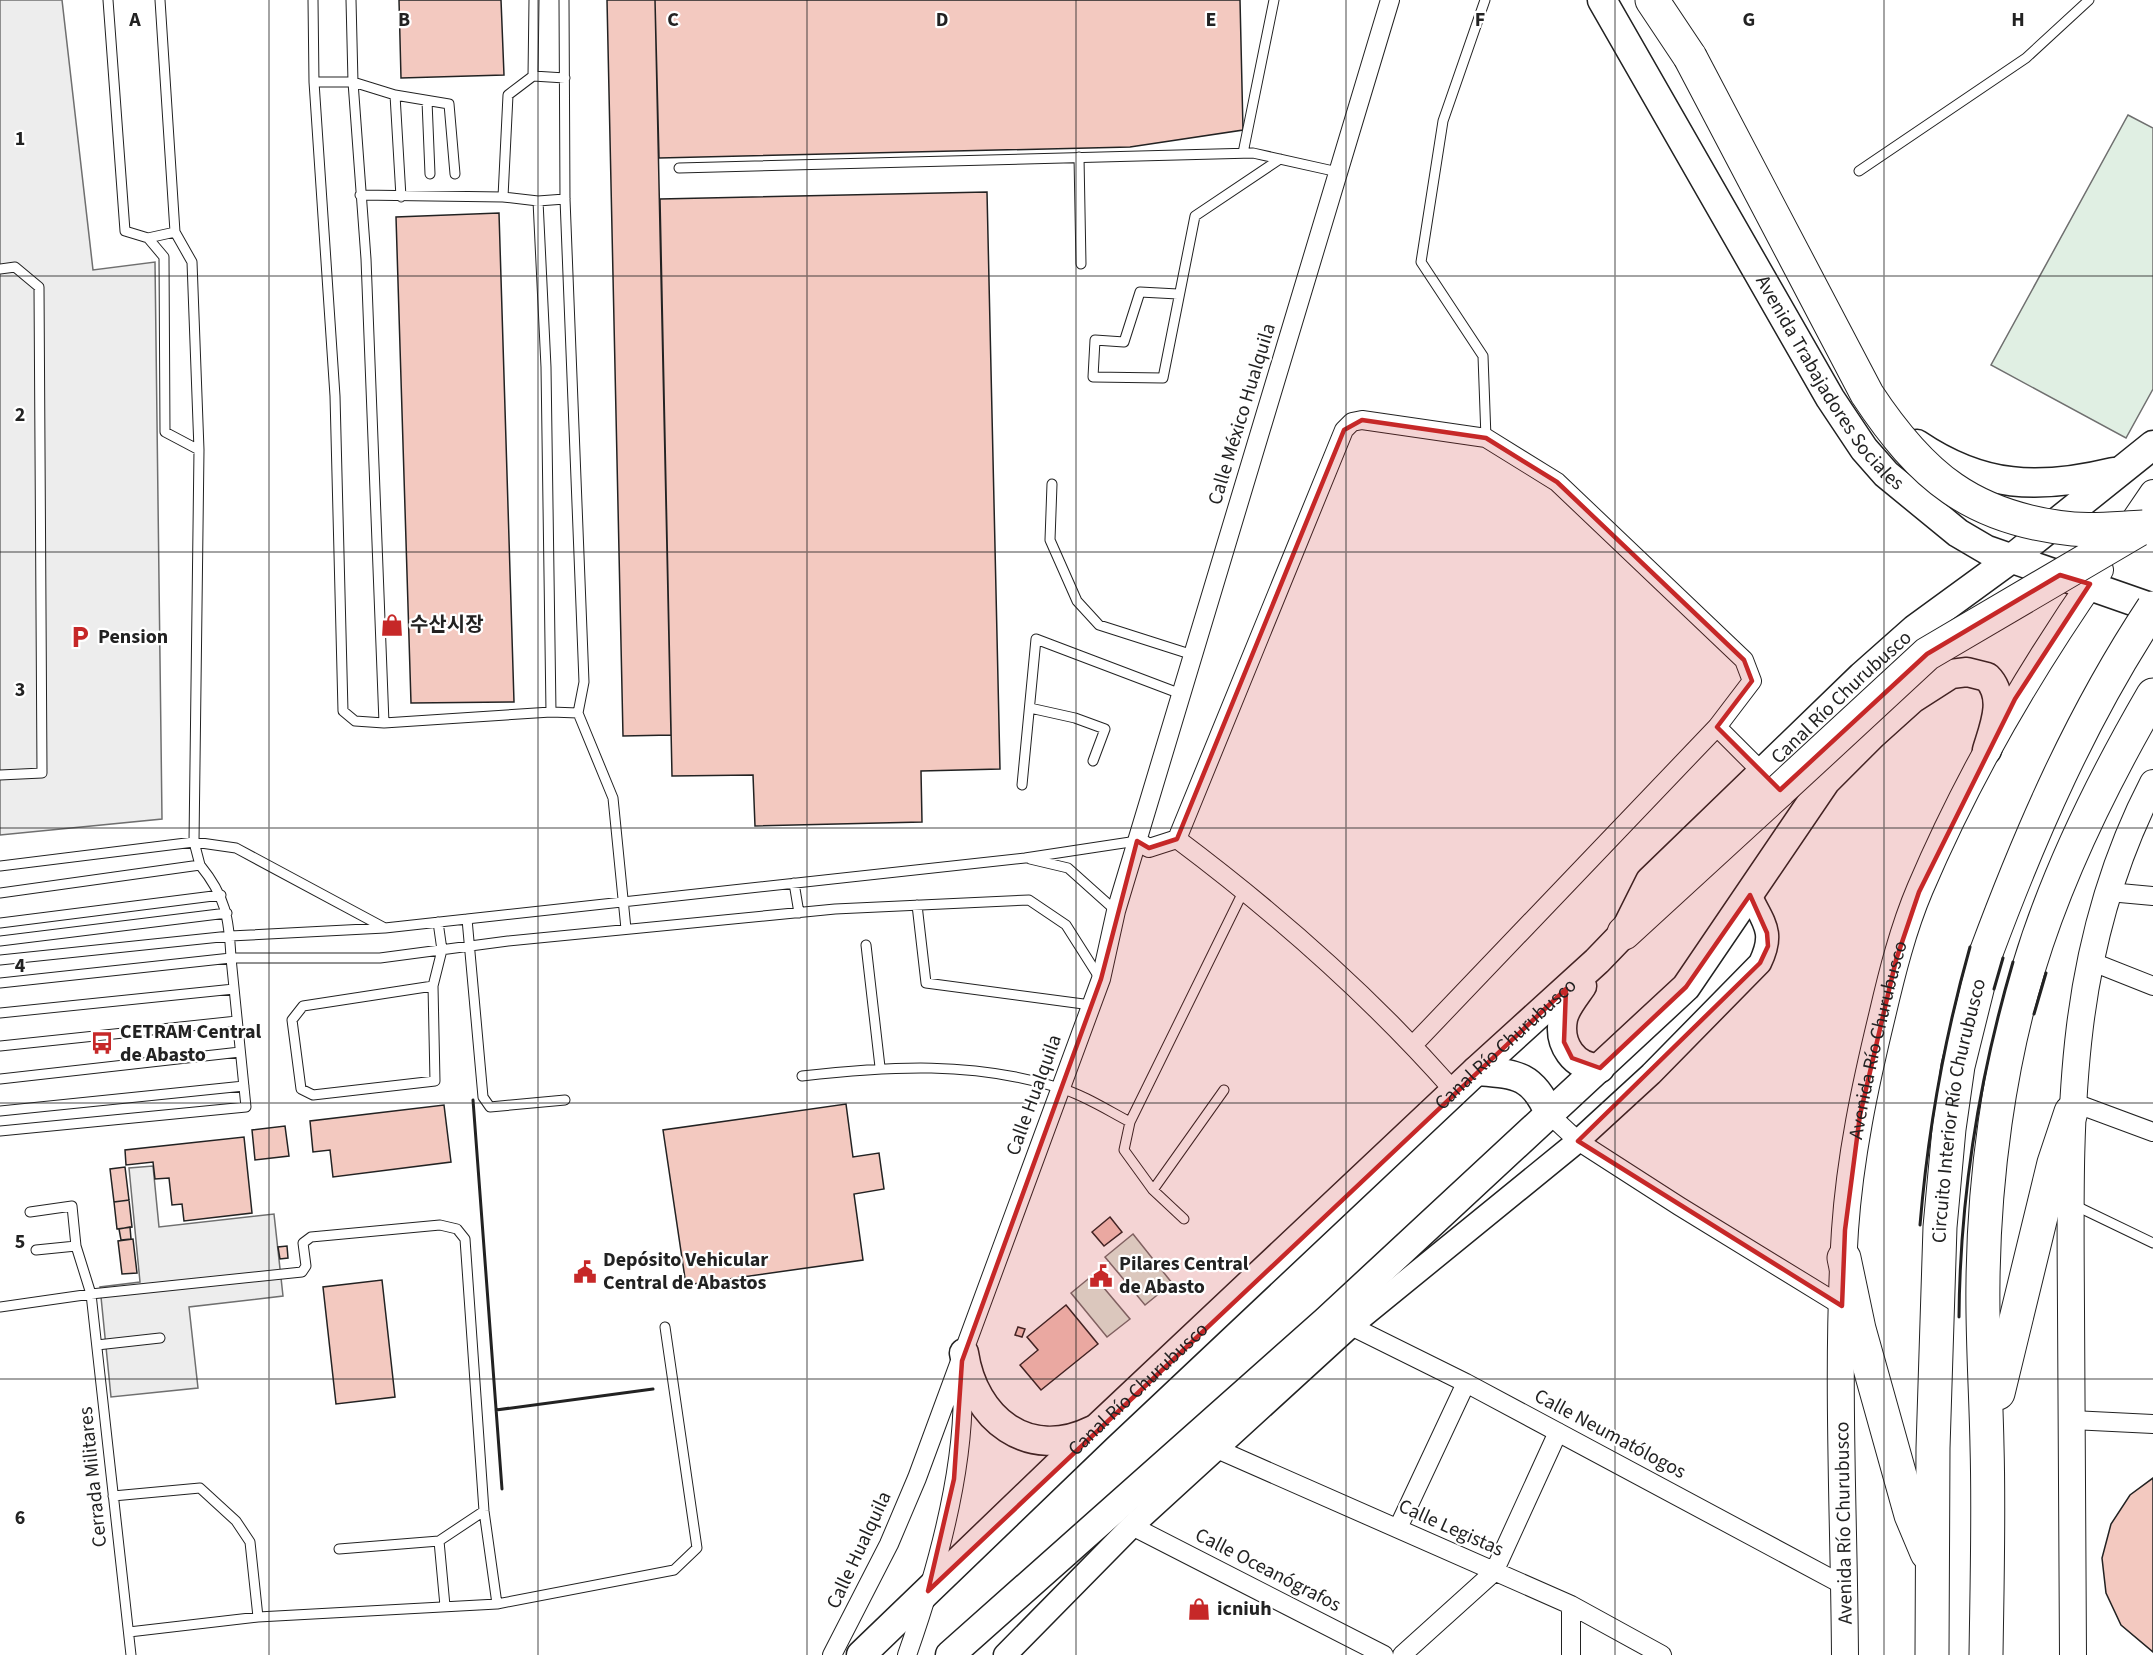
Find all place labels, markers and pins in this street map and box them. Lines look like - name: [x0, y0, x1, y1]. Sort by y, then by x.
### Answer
- place label: 수산시장: [410, 611, 484, 639]
- shop icon: 수산시장: [379, 612, 405, 638]
- place label: Pension: [98, 623, 168, 651]
- parking icon: Pension: [67, 624, 93, 650]
- place label: CETRAM Central de Abasto: [120, 1018, 262, 1069]
- bus stop icon: CETRAM Central de Abasto: [89, 1030, 115, 1056]
- place label: Depósito Vehicular Central de Abastos: [603, 1246, 768, 1297]
- place label: Pilares Central de Abasto: [1119, 1250, 1249, 1301]
- public building icon: Depósito Vehicular Central de Abastos: [572, 1259, 598, 1285]
- public building icon: Pilares Central de Abasto: [1088, 1263, 1114, 1289]
- place label: icniuh: [1217, 1595, 1272, 1623]
- shop icon: icniuh: [1186, 1596, 1212, 1622]

